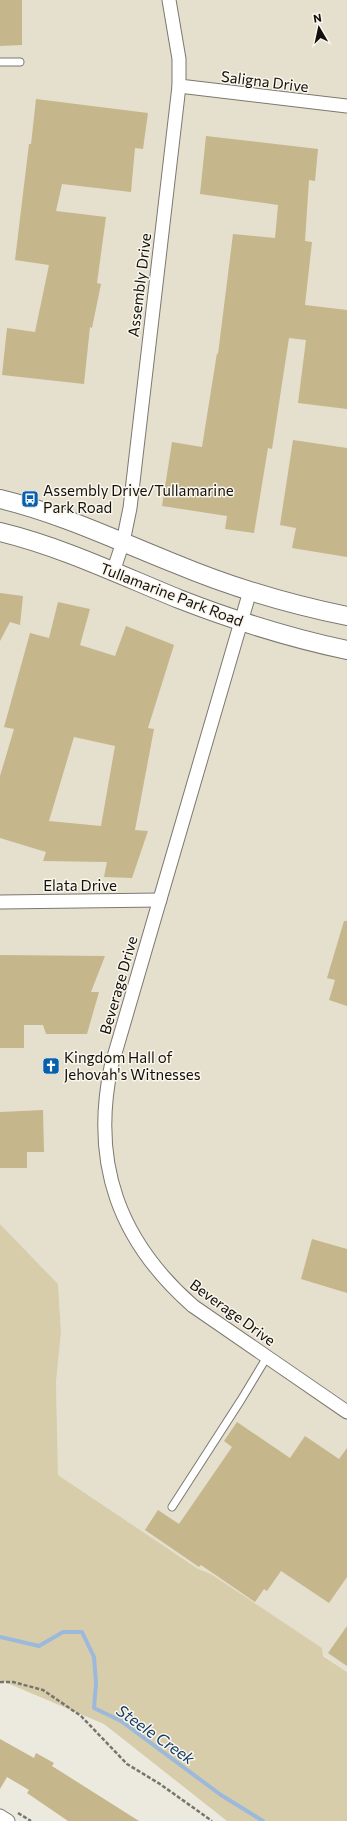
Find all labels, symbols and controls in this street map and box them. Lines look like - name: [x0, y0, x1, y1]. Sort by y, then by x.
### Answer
- north arrow: [299, 8, 339, 48]
- text: N: [312, 11, 322, 25]
- street label: Saligna Drive: [220, 67, 310, 95]
- street label: Assembly Drive: [124, 232, 154, 338]
- place label: Assembly Drive/Tullamarine Park Road: [43, 481, 234, 516]
- bus stop icon: Assembly Drive/Tullamarine Park Road: [20, 489, 40, 509]
- street label: Tullamarine Park Road: [98, 558, 246, 630]
- street label: Elata Drive: [43, 876, 117, 894]
- street label: Beverage Drive: [95, 934, 141, 1036]
- place label: Kingdom Hall of Jehovah's Witnesses: [64, 1048, 201, 1083]
- church icon: Kingdom Hall of Jehovah's Witnesses: [41, 1056, 61, 1076]
- street label: Beverage Drive: [187, 1275, 279, 1349]
- water label: Steele Creek: [113, 1700, 199, 1768]

